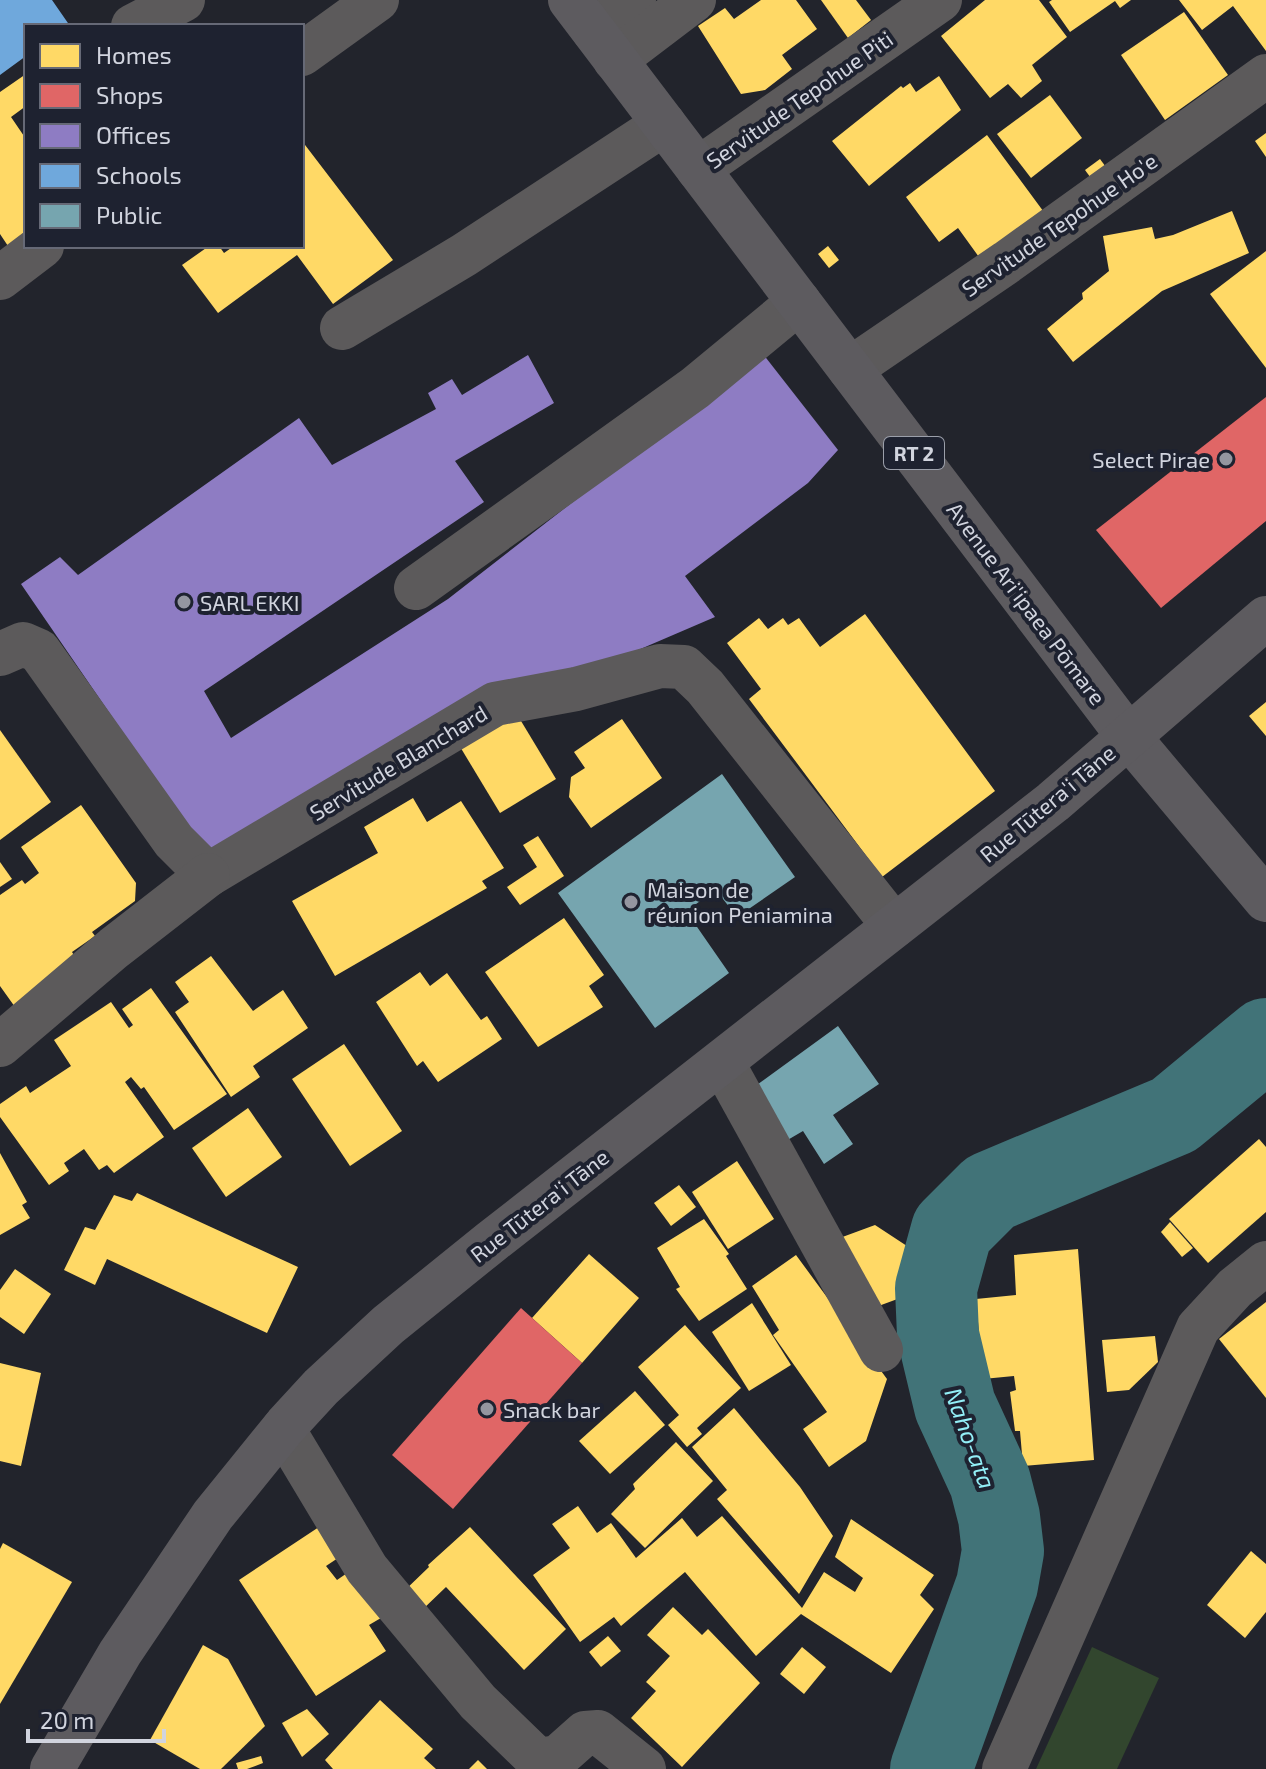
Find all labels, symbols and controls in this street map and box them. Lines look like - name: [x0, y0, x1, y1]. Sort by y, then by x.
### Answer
- legend: [24, 24, 304, 248]
- street label: Servitude Tepohue Piti: [701, 25, 897, 173]
- text: Homes: [96, 40, 172, 69]
- text: Shops: [96, 80, 163, 109]
- text: Offices: [96, 120, 171, 149]
- street label: Servitude Tepohue Ho'e: [956, 147, 1162, 301]
- text: Schools: [96, 160, 182, 189]
- text: Public: [96, 200, 162, 229]
- road number: RT 2: [884, 437, 944, 469]
- place label: Select Pirae: [1092, 446, 1210, 472]
- marker: Select Pirae: [1217, 450, 1235, 468]
- street label: Avenue Ari'ipaea Pōmare: [942, 497, 1112, 709]
- place label: SARL EKKI: [200, 589, 299, 615]
- marker: SARL EKKI: [175, 593, 193, 611]
- street label: Servitude Blanchard: [305, 699, 491, 825]
- street label: Rue Tūtera'i Tāne: [974, 739, 1120, 867]
- place label: Maison de réunion Peniamina: [647, 876, 833, 927]
- marker: Maison de réunion Peniamina: [622, 893, 640, 911]
- street label: Rue Tūtera'i Tāne: [465, 1143, 613, 1267]
- water label: Naho-ata: [939, 1384, 1003, 1492]
- place label: Snack bar: [503, 1396, 600, 1422]
- marker: Snack bar: [478, 1400, 496, 1418]
- scale bar: [28, 1693, 164, 1743]
- text: 20 m: [40, 1705, 94, 1734]

